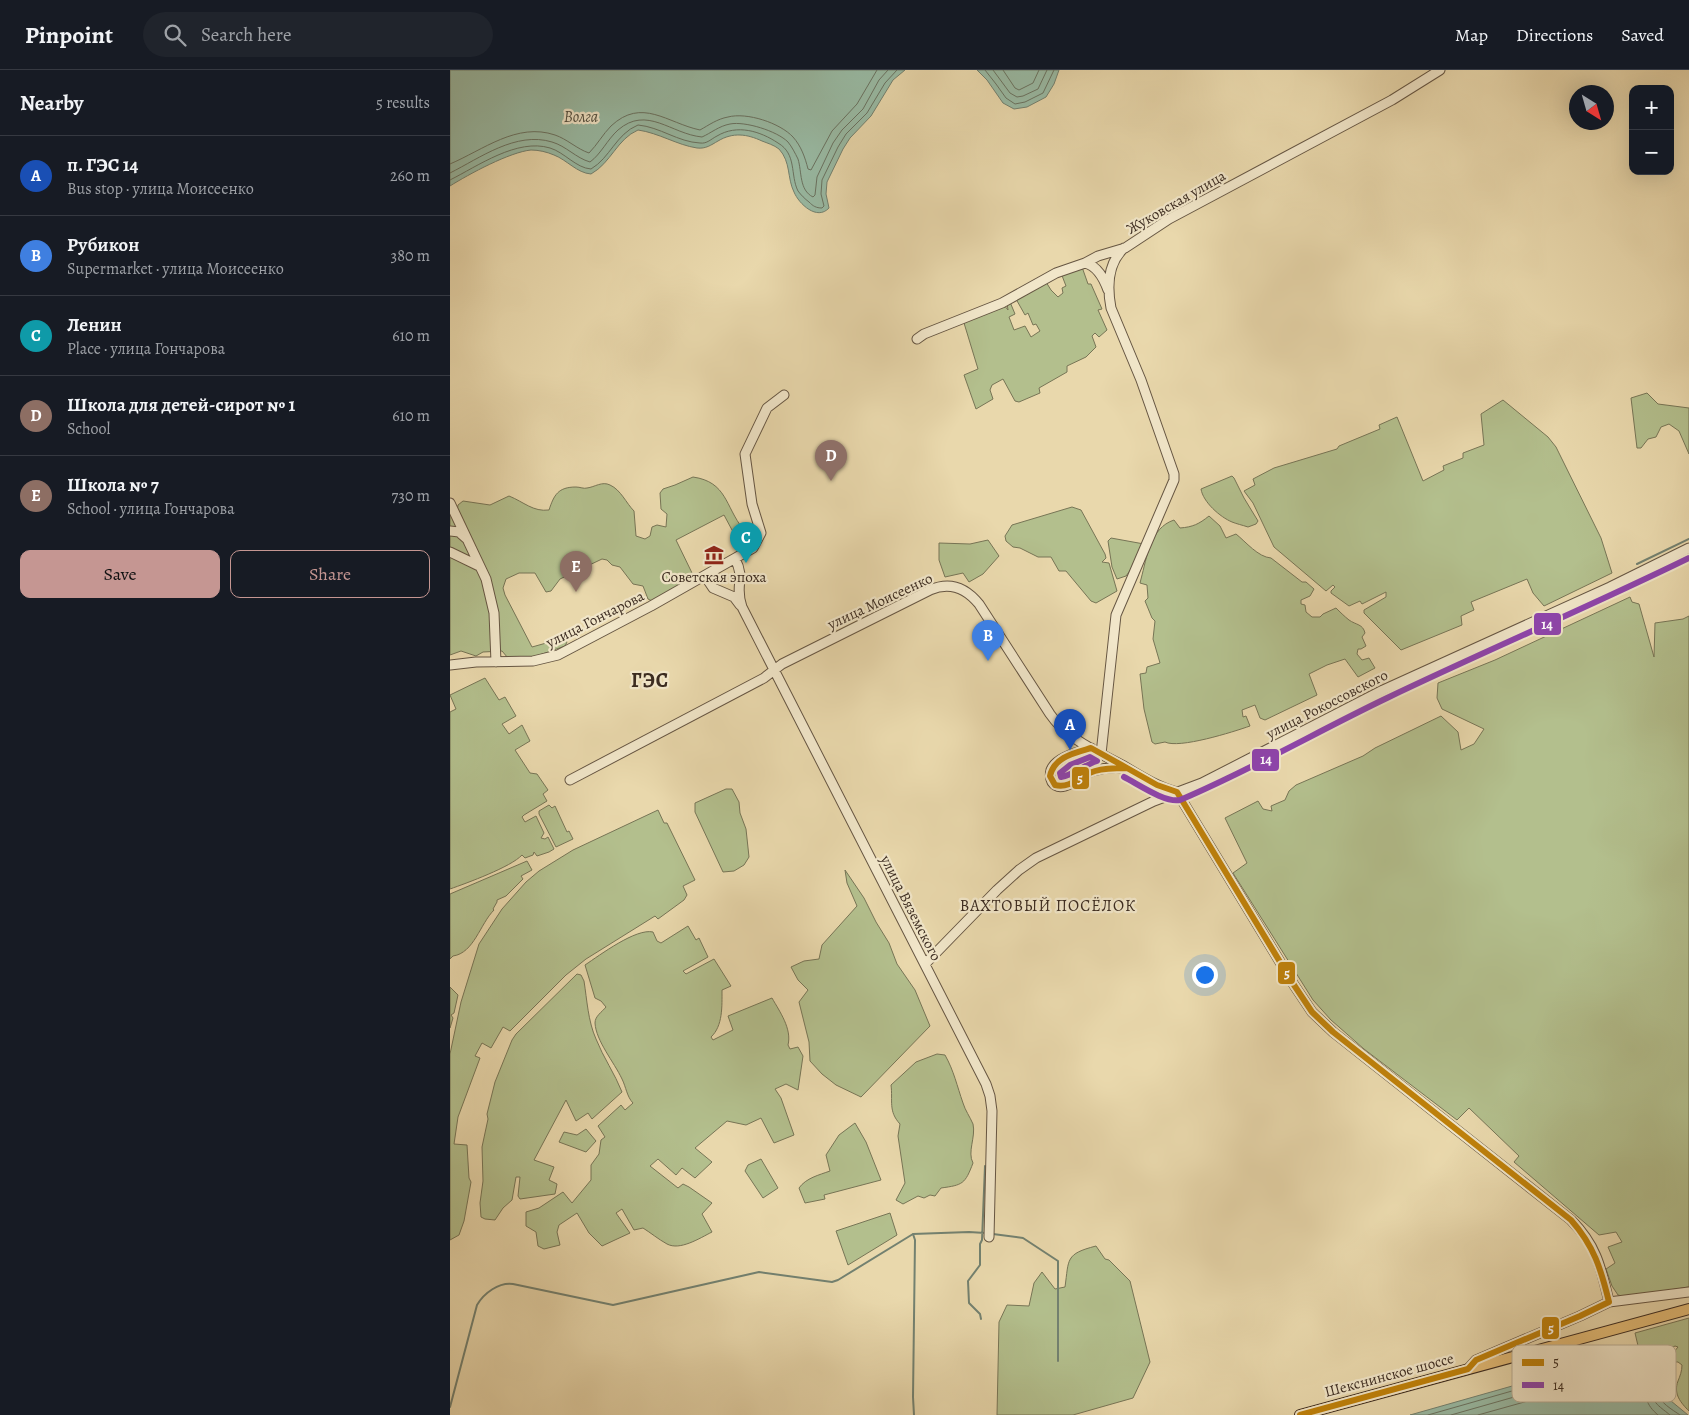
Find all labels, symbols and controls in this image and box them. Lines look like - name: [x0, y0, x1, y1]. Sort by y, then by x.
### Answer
- search box: [143, 12, 493, 57]
- text: Pinpoint: [25, 19, 113, 51]
- icon: search: [161, 21, 189, 49]
- text: Search here: [201, 22, 291, 48]
- text: Map: [1455, 23, 1488, 47]
- text: Directions: [1516, 23, 1593, 47]
- text: Saved: [1621, 23, 1664, 47]
- north arrow: [1569, 85, 1614, 130]
- map controls: [1629, 85, 1674, 175]
- button: +: [1629, 85, 1674, 130]
- text: Nearby: [20, 89, 83, 117]
- text: 5 results: [376, 92, 430, 114]
- water label: Волга: [564, 106, 598, 128]
- button: −: [1629, 130, 1674, 175]
- text: п. ГЭС 14: [67, 152, 139, 178]
- text: A: [31, 165, 41, 187]
- text: 260 m: [390, 165, 430, 187]
- street label: Жуковская улица: [1123, 165, 1229, 239]
- text: Bus stop · улица Моисеенко: [67, 178, 254, 200]
- text: Рубикон: [67, 232, 139, 258]
- text: B: [31, 245, 41, 267]
- text: 380 m: [391, 245, 430, 267]
- text: Supermarket · улица Моисеенко: [67, 258, 284, 280]
- text: Ленин: [67, 312, 122, 338]
- text: C: [31, 325, 41, 347]
- text: 610 m: [392, 325, 430, 347]
- text: Place · улица Гончарова: [67, 338, 225, 360]
- text: Школа для детей-сирот № 1: [67, 392, 295, 418]
- text: D: [30, 405, 42, 427]
- text: 610 m: [392, 405, 430, 427]
- text: School: [67, 418, 110, 440]
- pin: D: [815, 440, 847, 481]
- text: Школа № 7: [67, 472, 159, 498]
- text: E: [31, 485, 41, 507]
- text: 730 m: [392, 485, 430, 507]
- text: School · улица Гончарова: [67, 498, 235, 520]
- pin: C: [730, 522, 762, 563]
- museum icon: Советская эпоха: [703, 544, 725, 566]
- button: Save: [20, 550, 220, 598]
- button: Share: [230, 550, 430, 598]
- pin: E: [560, 551, 592, 592]
- place label: Советская эпоха: [661, 567, 767, 587]
- street label: улица Моисеенко: [823, 568, 936, 635]
- street label: улица Гончарова: [542, 586, 648, 653]
- line badge: 14: [1533, 612, 1562, 636]
- text: 14: [1541, 615, 1553, 634]
- pin: B: [972, 620, 1004, 661]
- street label: улица Рокоссовского: [1262, 665, 1391, 744]
- district label: ГЭС: [631, 667, 669, 694]
- pin: A: [1054, 709, 1086, 750]
- line badge: 14: [1251, 748, 1280, 772]
- text: 14: [1260, 750, 1272, 769]
- line badge: 5: [1071, 766, 1090, 790]
- text: 5: [1077, 769, 1083, 788]
- street label: улица Вяземского: [875, 851, 946, 964]
- district label: ВАХТОВЫЙ ПОСЁЛОК: [960, 895, 1136, 917]
- line badge: 5: [1277, 961, 1296, 985]
- your location: [1192, 962, 1218, 988]
- text: 5: [1284, 964, 1290, 983]
- line badge: 5: [1541, 1316, 1560, 1340]
- text: 5: [1548, 1319, 1554, 1338]
- legend: [1512, 1345, 1676, 1402]
- street label: Шекснинское шоссе: [1322, 1348, 1456, 1402]
- text: 5: [1553, 1353, 1559, 1372]
- text: 14: [1553, 1376, 1564, 1395]

